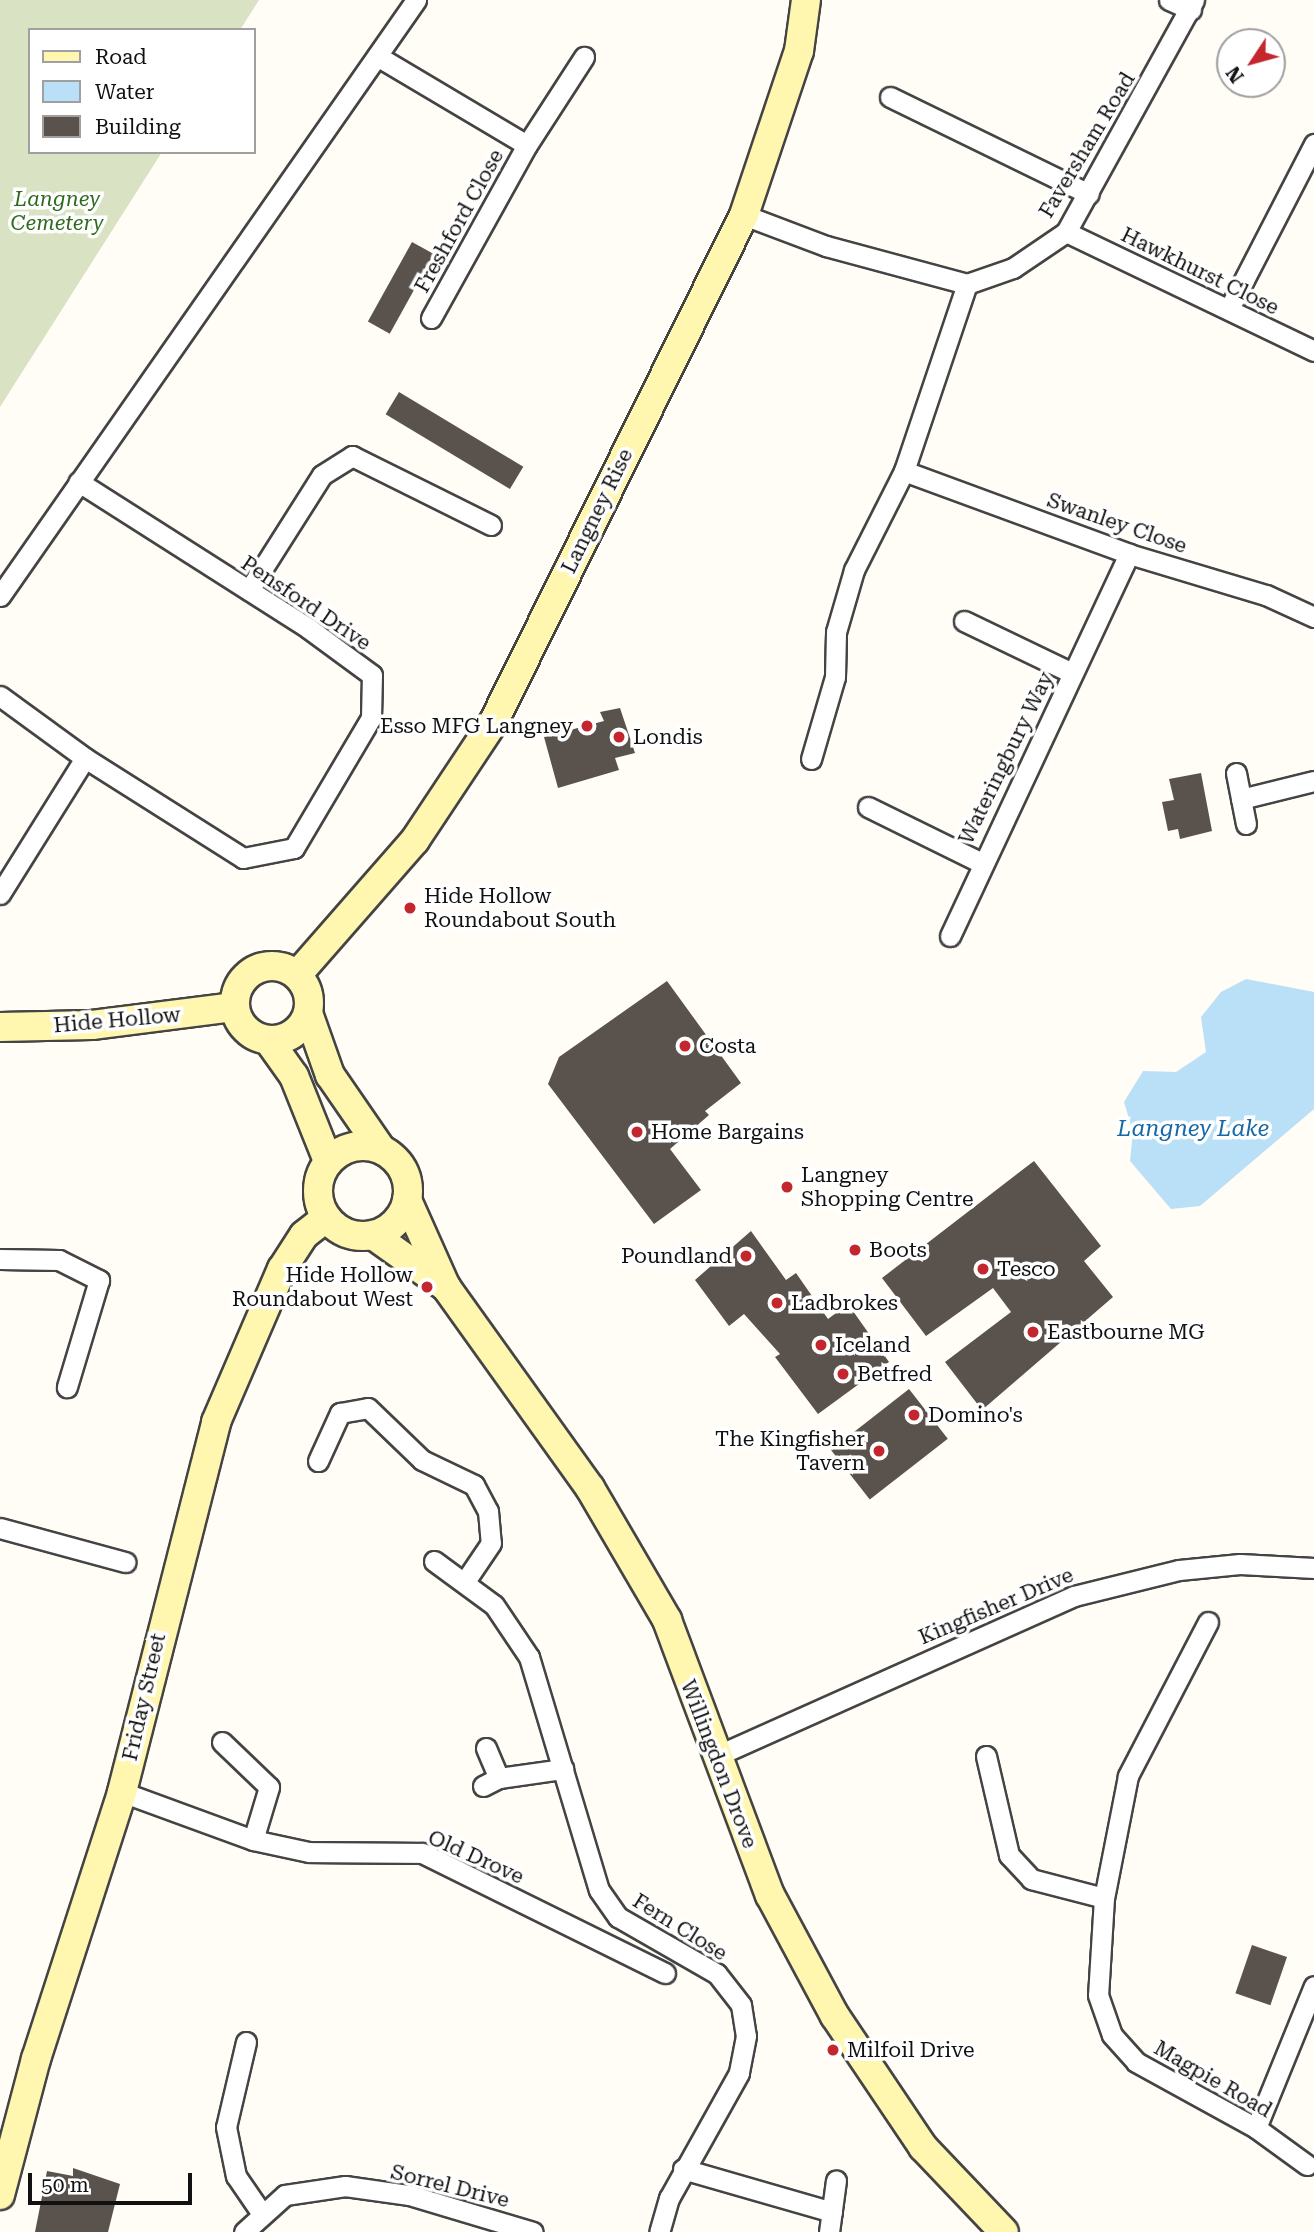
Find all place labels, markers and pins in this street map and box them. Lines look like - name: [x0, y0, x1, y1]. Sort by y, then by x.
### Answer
- place label: Esso MFG Langney: [380, 713, 573, 739]
- marker: Esso MFG Langney: [579, 718, 595, 734]
- place label: Londis: [633, 724, 703, 750]
- marker: Londis: [611, 729, 627, 745]
- place label: Hide Hollow Roundabout South: [424, 883, 616, 933]
- marker: Hide Hollow Roundabout South: [402, 900, 418, 916]
- place label: Costa: [699, 1033, 756, 1059]
- marker: Costa: [677, 1038, 693, 1054]
- place label: Home Bargains: [651, 1119, 804, 1145]
- marker: Home Bargains: [629, 1124, 645, 1140]
- place label: Langney Shopping Centre: [801, 1162, 974, 1212]
- marker: Langney Shopping Centre: [779, 1179, 795, 1195]
- place label: Boots: [869, 1237, 927, 1263]
- marker: Boots: [847, 1242, 863, 1258]
- place label: Poundland: [621, 1243, 732, 1269]
- marker: Poundland: [738, 1248, 754, 1264]
- place label: Tesco: [997, 1256, 1056, 1282]
- marker: Tesco: [975, 1261, 991, 1277]
- place label: Hide Hollow Roundabout West: [232, 1262, 413, 1312]
- marker: Hide Hollow Roundabout West: [419, 1279, 435, 1295]
- place label: Ladbrokes: [791, 1290, 898, 1316]
- marker: Ladbrokes: [769, 1295, 785, 1311]
- place label: Eastbourne MG: [1047, 1319, 1205, 1345]
- marker: Eastbourne MG: [1025, 1324, 1041, 1340]
- place label: Iceland: [835, 1332, 911, 1358]
- marker: Iceland: [813, 1337, 829, 1353]
- place label: Betfred: [857, 1361, 932, 1387]
- marker: Betfred: [835, 1366, 851, 1382]
- place label: Domino's: [928, 1402, 1023, 1428]
- marker: Domino's: [906, 1407, 922, 1423]
- place label: The Kingfisher Tavern: [715, 1426, 865, 1476]
- marker: The Kingfisher Tavern: [871, 1443, 887, 1459]
- place label: Milfoil Drive: [847, 2037, 975, 2063]
- marker: Milfoil Drive: [825, 2042, 841, 2058]

